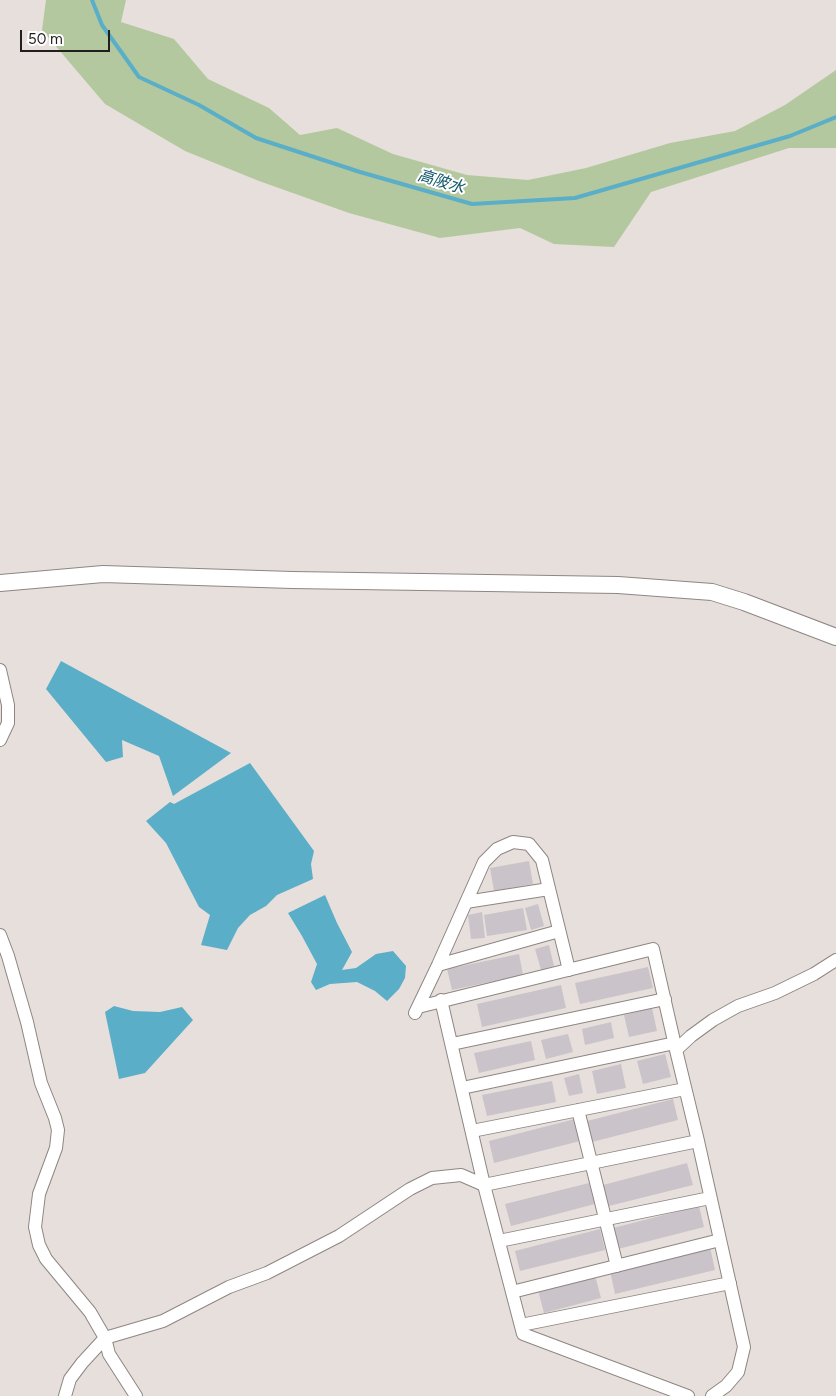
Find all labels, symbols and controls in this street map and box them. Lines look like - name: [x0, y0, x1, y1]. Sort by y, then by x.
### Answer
- scale bar: [22, 20, 112, 52]
- text: 50 m: [28, 30, 63, 48]
- water label: 高陂水: [415, 166, 467, 198]

